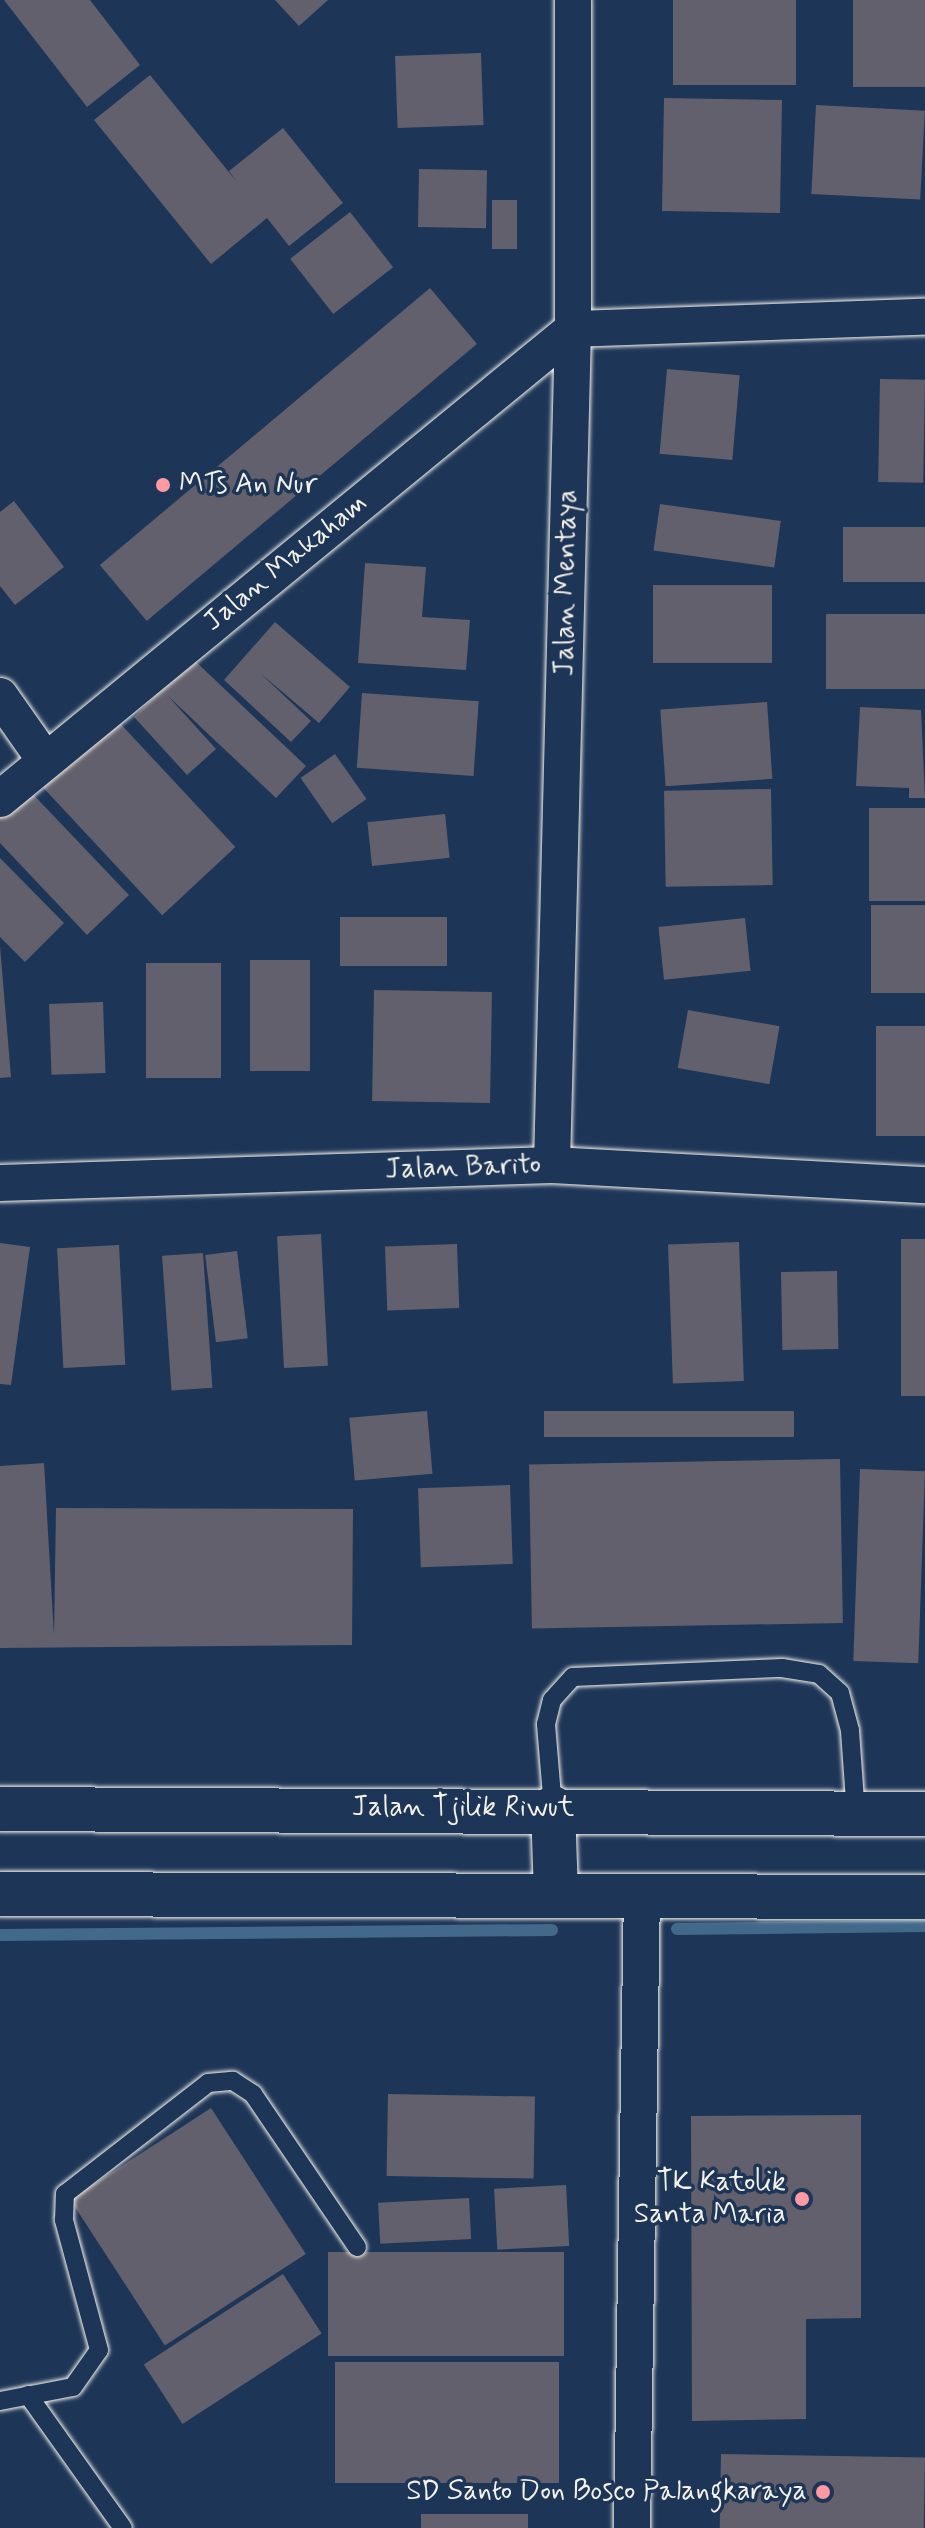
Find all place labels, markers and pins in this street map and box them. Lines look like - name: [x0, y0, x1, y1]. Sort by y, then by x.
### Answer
- place label: MTs An Nur: [179, 468, 319, 502]
- marker: MTs An Nur: [154, 476, 172, 494]
- place label: TK Katolik Santa Maria: [633, 2166, 786, 2232]
- marker: TK Katolik Santa Maria: [793, 2190, 811, 2208]
- place label: SD Santo Don Bosco Palangkaraya: [392, 2475, 807, 2509]
- marker: SD Santo Don Bosco Palangkaraya: [814, 2483, 832, 2501]

